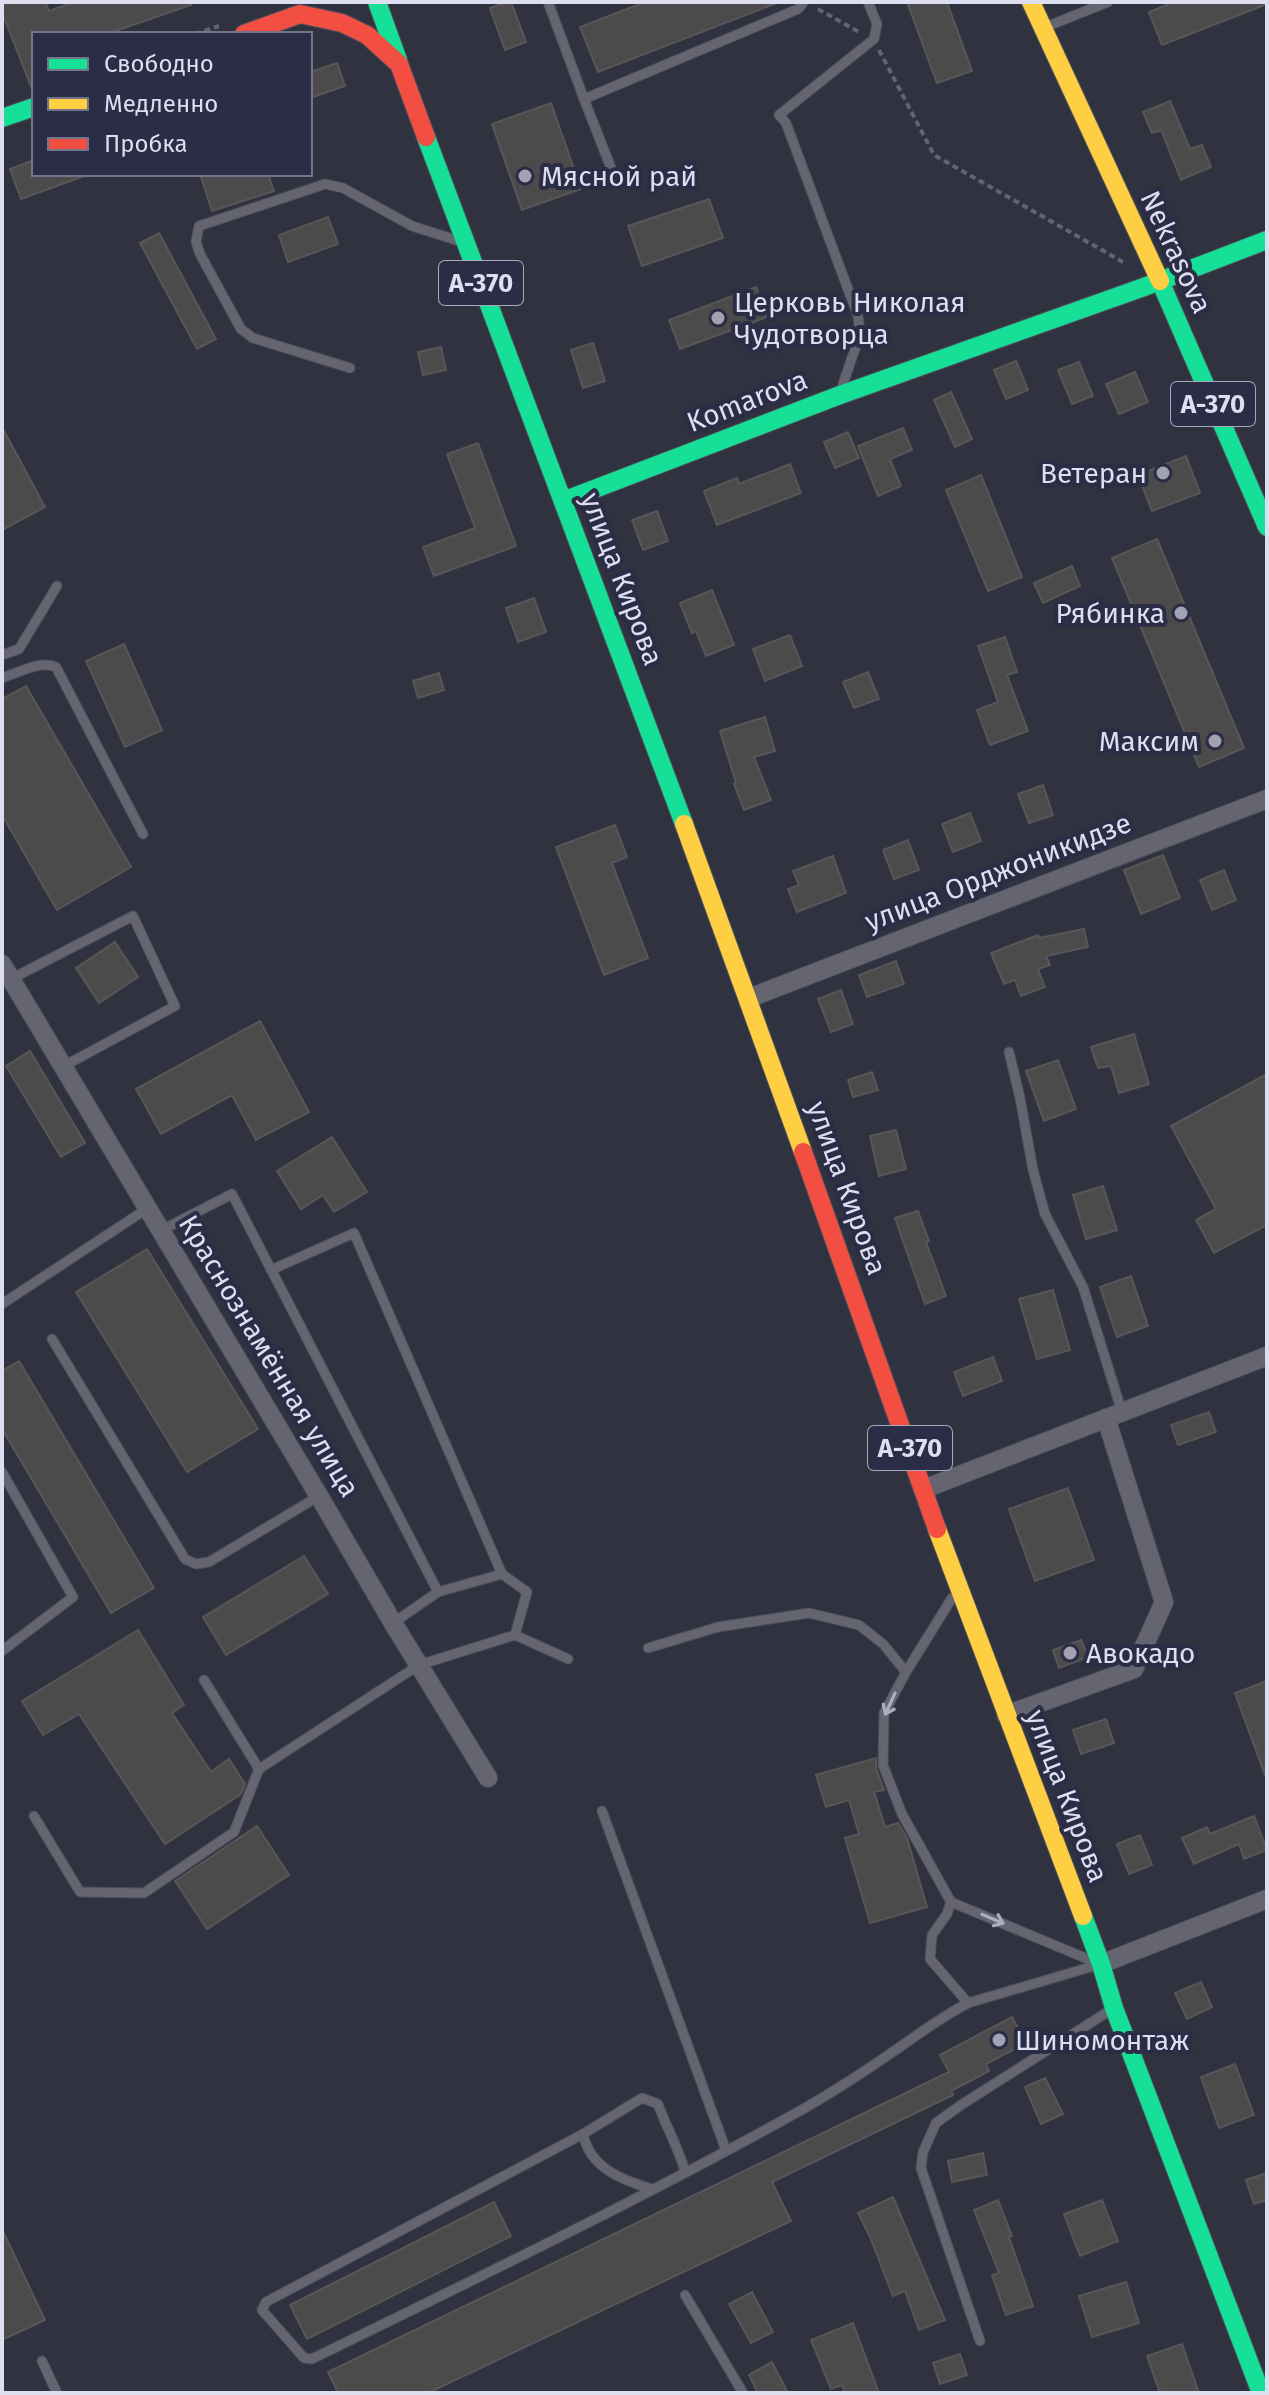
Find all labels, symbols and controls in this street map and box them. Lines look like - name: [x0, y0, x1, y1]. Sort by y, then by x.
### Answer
- legend: [32, 32, 312, 176]
- text: Свободно: [104, 50, 214, 78]
- text: Медленно: [104, 90, 218, 118]
- text: Пробка: [104, 130, 188, 158]
- place label: Мясной рай: [541, 160, 697, 193]
- marker: Мясной рай: [516, 167, 534, 185]
- street label: Nekrasova: [1133, 185, 1219, 319]
- road number: А-370: [439, 261, 523, 305]
- place label: Церковь Николая Чудотворца: [734, 286, 966, 351]
- marker: Церковь Николая Чудотворца: [709, 309, 727, 327]
- street label: Komarova: [682, 363, 812, 439]
- road number: А-370: [1171, 382, 1255, 426]
- place label: Ветеран: [1040, 457, 1147, 490]
- marker: Ветеран: [1154, 464, 1172, 482]
- street label: улица Кирова: [574, 488, 670, 670]
- place label: Рябинка: [1056, 597, 1165, 630]
- marker: Рябинка: [1172, 604, 1190, 622]
- place label: Максим: [1099, 725, 1199, 758]
- marker: Максим: [1206, 732, 1224, 750]
- street label: улица Орджоникидзе: [860, 806, 1136, 938]
- street label: улица Кирова: [800, 1097, 894, 1279]
- street label: Краснознамённая улица: [172, 1209, 366, 1503]
- road number: А-370: [868, 1426, 952, 1470]
- place label: Авокадо: [1086, 1637, 1195, 1670]
- marker: Авокадо: [1061, 1644, 1079, 1662]
- one-way arrow: [882, 1692, 897, 1716]
- street label: улица Кирова: [1019, 1705, 1115, 1887]
- one-way arrow: [980, 1913, 1005, 1927]
- place label: Шиномонтаж: [1015, 2024, 1189, 2057]
- marker: Шиномонтаж: [990, 2031, 1008, 2049]

